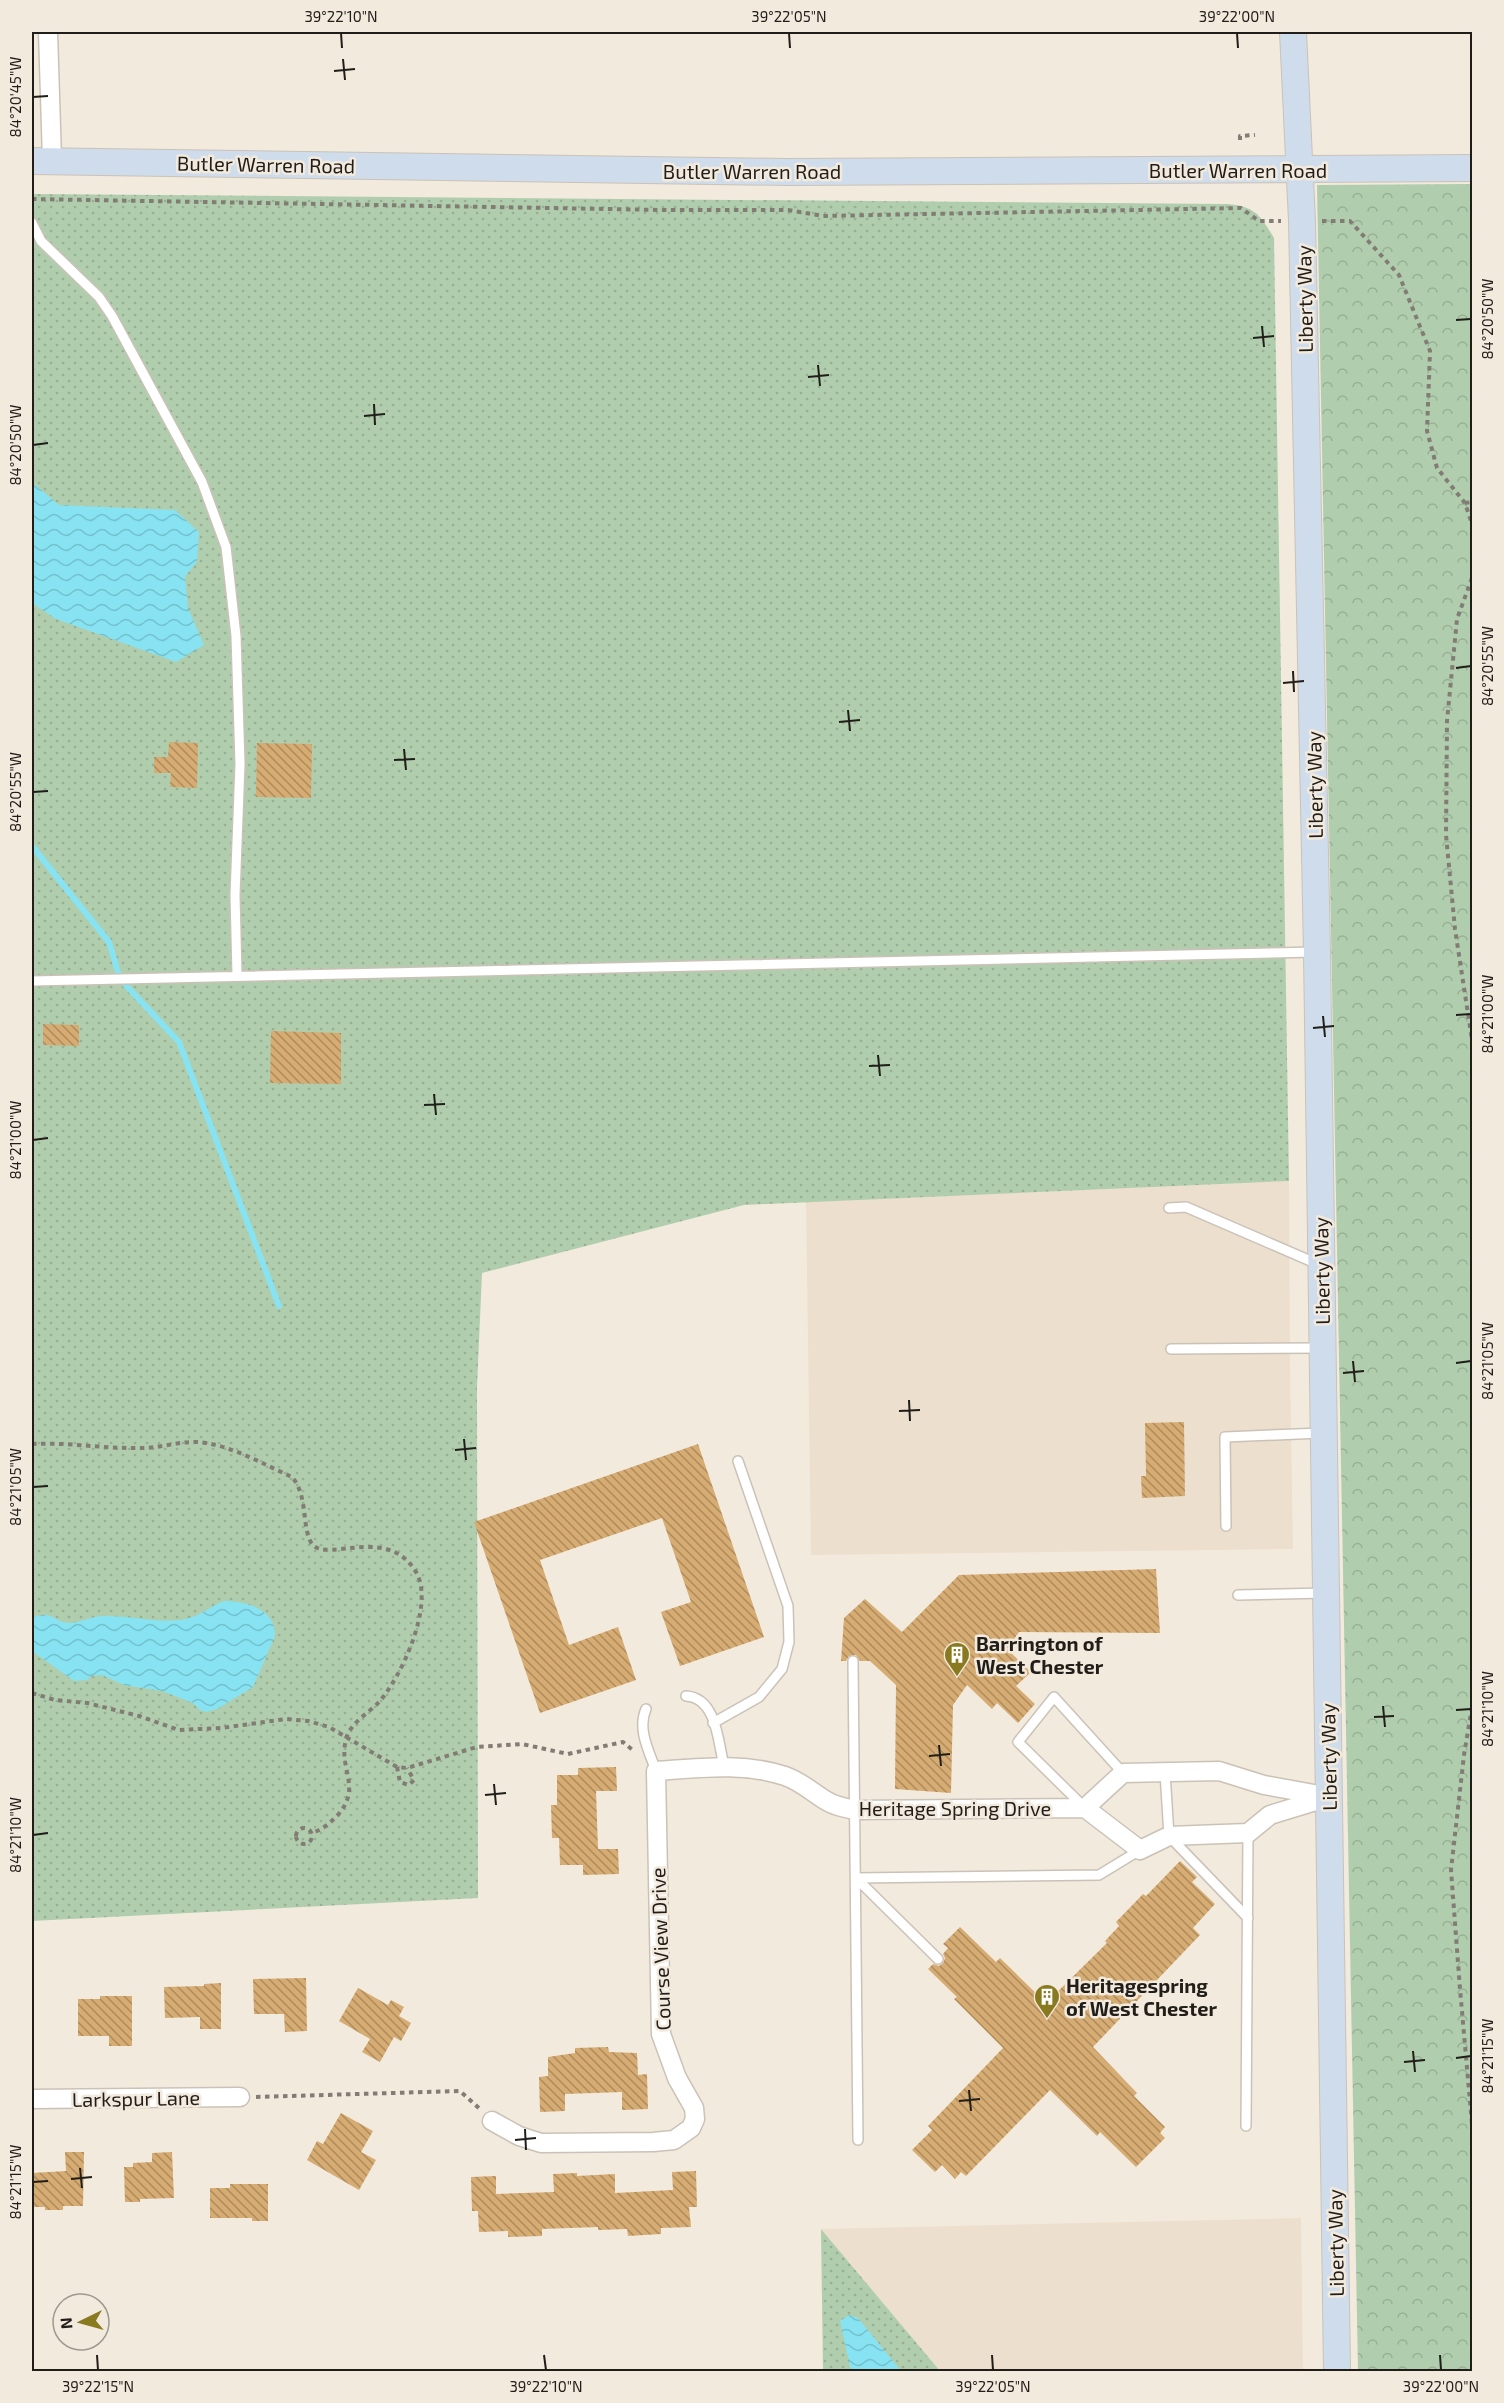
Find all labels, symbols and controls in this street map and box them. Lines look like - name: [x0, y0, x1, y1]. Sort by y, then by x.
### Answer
- text: 39°22'10"N: [304, 7, 378, 25]
- text: 39°22'05"N: [751, 7, 827, 25]
- text: 39°22'00"N: [1199, 7, 1275, 25]
- text: 84°20'45"W: [6, 57, 24, 137]
- street label: Butler Warren Road: [177, 150, 355, 178]
- street label: Butler Warren Road: [1149, 158, 1327, 182]
- street label: Butler Warren Road: [663, 159, 841, 183]
- street label: Liberty Way: [1291, 245, 1317, 353]
- text: 84°20'50"W: [1478, 279, 1496, 360]
- text: 84°20'50"W: [6, 405, 24, 486]
- text: 84°20'55"W: [1478, 626, 1496, 706]
- street label: Liberty Way: [1301, 731, 1327, 839]
- text: 84°20'55"W: [6, 752, 24, 832]
- text: 84°21'00"W: [1478, 975, 1496, 1053]
- text: 84°21'00"W: [6, 1101, 24, 1179]
- street label: Liberty Way: [1308, 1217, 1334, 1325]
- text: 84°21'05"W: [1478, 1322, 1496, 1400]
- text: 84°21'05"W: [6, 1448, 24, 1526]
- place label: Barrington of West Chester: [976, 1631, 1104, 1678]
- building icon: Barrington of West Chester: [942, 1640, 972, 1678]
- text: 84°21'10"W: [1478, 1671, 1496, 1747]
- street label: Liberty Way: [1315, 1703, 1341, 1811]
- street label: Heritage Spring Drive: [859, 1796, 1051, 1820]
- text: 84°21'10"W: [6, 1797, 24, 1873]
- street label: Course View Drive: [645, 1867, 675, 2031]
- place label: Heritagespring of West Chester: [1066, 1973, 1217, 2020]
- building icon: Heritagespring of West Chester: [1032, 1982, 1062, 2020]
- text: 84°21'15"W: [1478, 2019, 1496, 2093]
- street label: Larkspur Lane: [72, 2085, 200, 2111]
- text: 84°21'15"W: [6, 2145, 24, 2219]
- street label: Liberty Way: [1322, 2189, 1348, 2297]
- north arrow: [51, 2292, 111, 2352]
- text: N: [56, 2317, 76, 2330]
- text: 39°22'15"N: [62, 2377, 134, 2395]
- text: 39°22'10"N: [509, 2377, 583, 2395]
- text: 39°22'05"N: [955, 2377, 1031, 2395]
- text: 39°22'00"N: [1403, 2377, 1479, 2395]

